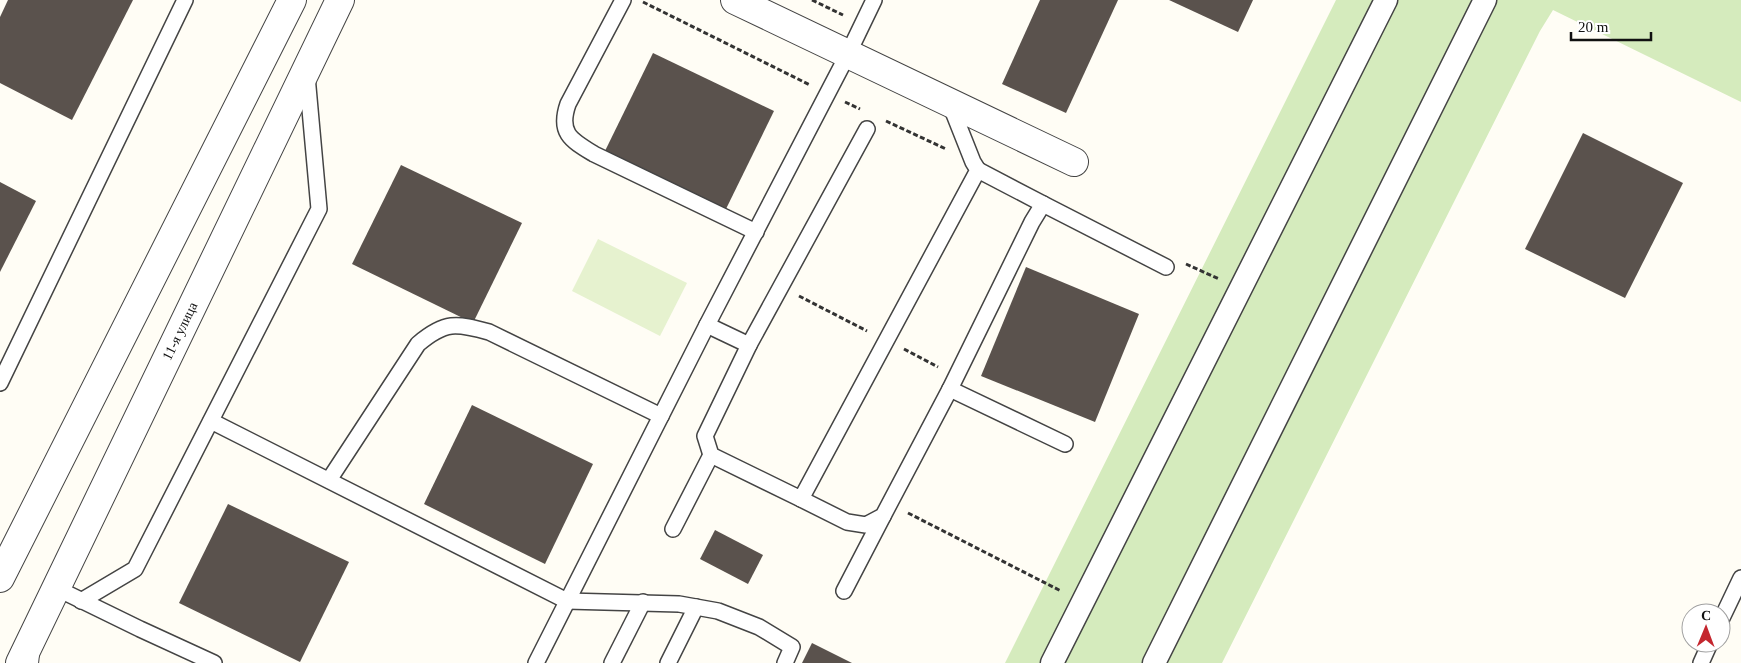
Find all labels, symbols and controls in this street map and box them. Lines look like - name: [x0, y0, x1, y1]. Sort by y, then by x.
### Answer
- scale bar: [1571, 10, 1651, 42]
- text: 20 m: [1578, 19, 1609, 35]
- street label: 11-я улица: [160, 299, 201, 362]
- north arrow: [1681, 603, 1731, 653]
- text: С: [1701, 608, 1711, 623]

